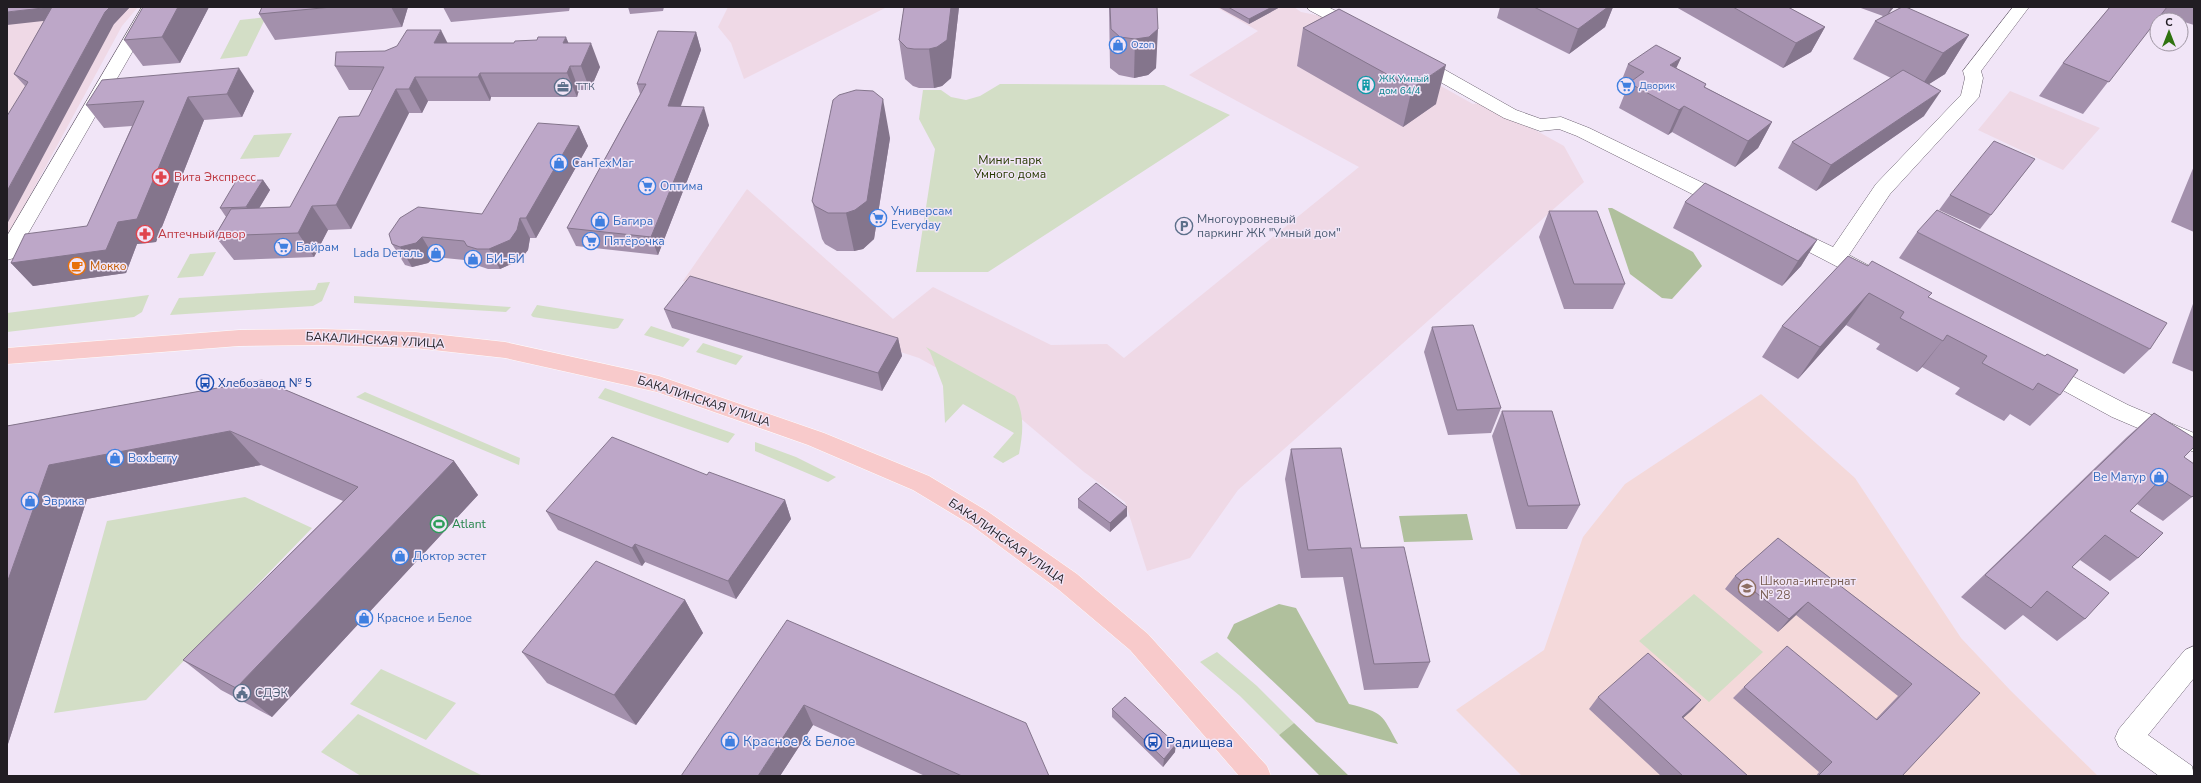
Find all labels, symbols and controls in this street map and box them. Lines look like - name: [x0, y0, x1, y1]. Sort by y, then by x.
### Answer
- north arrow: [2149, 12, 2189, 52]
- text: С: [2165, 15, 2173, 30]
- shop icon: Ozon: [1108, 35, 1128, 55]
- place label: Ozon: [1131, 38, 1154, 52]
- place label: ЖК Умный дом 64/4: [1379, 72, 1429, 98]
- building icon: ЖК Умный дом 64/4: [1356, 75, 1376, 95]
- supermarket icon: Дворик: [1616, 76, 1636, 96]
- office icon: ТТК: [553, 77, 573, 97]
- place label: Дворик: [1639, 79, 1676, 93]
- place label: ТТК: [576, 80, 595, 94]
- park label: Мини-парк Умного дома: [973, 152, 1046, 182]
- shop icon: СанТехМаг: [549, 153, 569, 173]
- place label: СанТехМаг: [572, 155, 634, 171]
- pharmacy icon: Вита Экспресс: [151, 167, 171, 187]
- place label: Вита Экспресс: [174, 169, 256, 185]
- supermarket icon: Оптима: [637, 176, 657, 196]
- place label: Оптима: [660, 178, 703, 194]
- place label: Универсам Everyday: [890, 203, 952, 233]
- supermarket icon: Универсам Everyday: [868, 208, 888, 228]
- shop icon: Багира: [590, 211, 610, 231]
- place label: Многоуровневый паркинг ЖК "Умный дом": [1197, 211, 1341, 241]
- place label: Багира: [613, 213, 653, 229]
- parking icon: Многоуровневый паркинг ЖК "Умный дом": [1174, 216, 1194, 236]
- pharmacy icon: Аптечный двор: [135, 224, 155, 244]
- place label: Аптечный двор: [158, 226, 246, 242]
- supermarket icon: Пятёрочка: [581, 231, 601, 251]
- place label: Пятёрочка: [604, 233, 665, 249]
- supermarket icon: Байрам: [273, 237, 293, 257]
- place label: Байрам: [296, 239, 339, 255]
- shop icon: Lada Dеталь: [426, 243, 446, 263]
- place label: Lada Dеталь: [353, 245, 423, 261]
- shop icon: БИ-БИ: [463, 249, 483, 269]
- place label: БИ-БИ: [486, 251, 525, 267]
- cafe icon: Мокко: [67, 256, 87, 276]
- place label: Мокко: [90, 258, 127, 274]
- street label: БАКАЛИНСКАЯ УЛИЦА: [305, 328, 445, 352]
- street label: БАКАЛИНСКАЯ УЛИЦА: [635, 372, 773, 430]
- bus stop icon: Хлебозавод № 5: [195, 373, 215, 393]
- place label: Хлебозавод № 5: [218, 375, 312, 391]
- shop icon: Boxberry: [105, 448, 125, 468]
- place label: Boxberry: [128, 450, 178, 466]
- shop icon: Be Матур: [2149, 467, 2169, 487]
- place label: Be Матур: [2093, 469, 2146, 485]
- shop icon: Эврика: [20, 491, 40, 511]
- place label: Эврика: [43, 493, 85, 509]
- street label: БАКАЛИНСКАЯ УЛИЦА: [945, 495, 1069, 588]
- sports icon: Atlant: [429, 514, 449, 534]
- place label: Atlant: [452, 516, 487, 532]
- shop icon: Доктор эстет: [390, 546, 410, 566]
- place label: Доктор эстет: [413, 548, 487, 564]
- place label: Школа-интернат № 28: [1760, 573, 1857, 603]
- school or university icon: Школа-интернат № 28: [1737, 578, 1757, 598]
- shop icon: Красное и Белое: [354, 608, 374, 628]
- place label: Красное и Белое: [377, 610, 472, 626]
- public building icon: СДЭК: [232, 683, 252, 703]
- place label: СДЭК: [255, 685, 288, 701]
- shop icon: Красное & Белое: [720, 731, 740, 751]
- place label: Красное & Белое: [743, 732, 855, 751]
- bus stop icon: Радищева: [1143, 732, 1163, 752]
- place label: Радищева: [1166, 733, 1233, 752]

